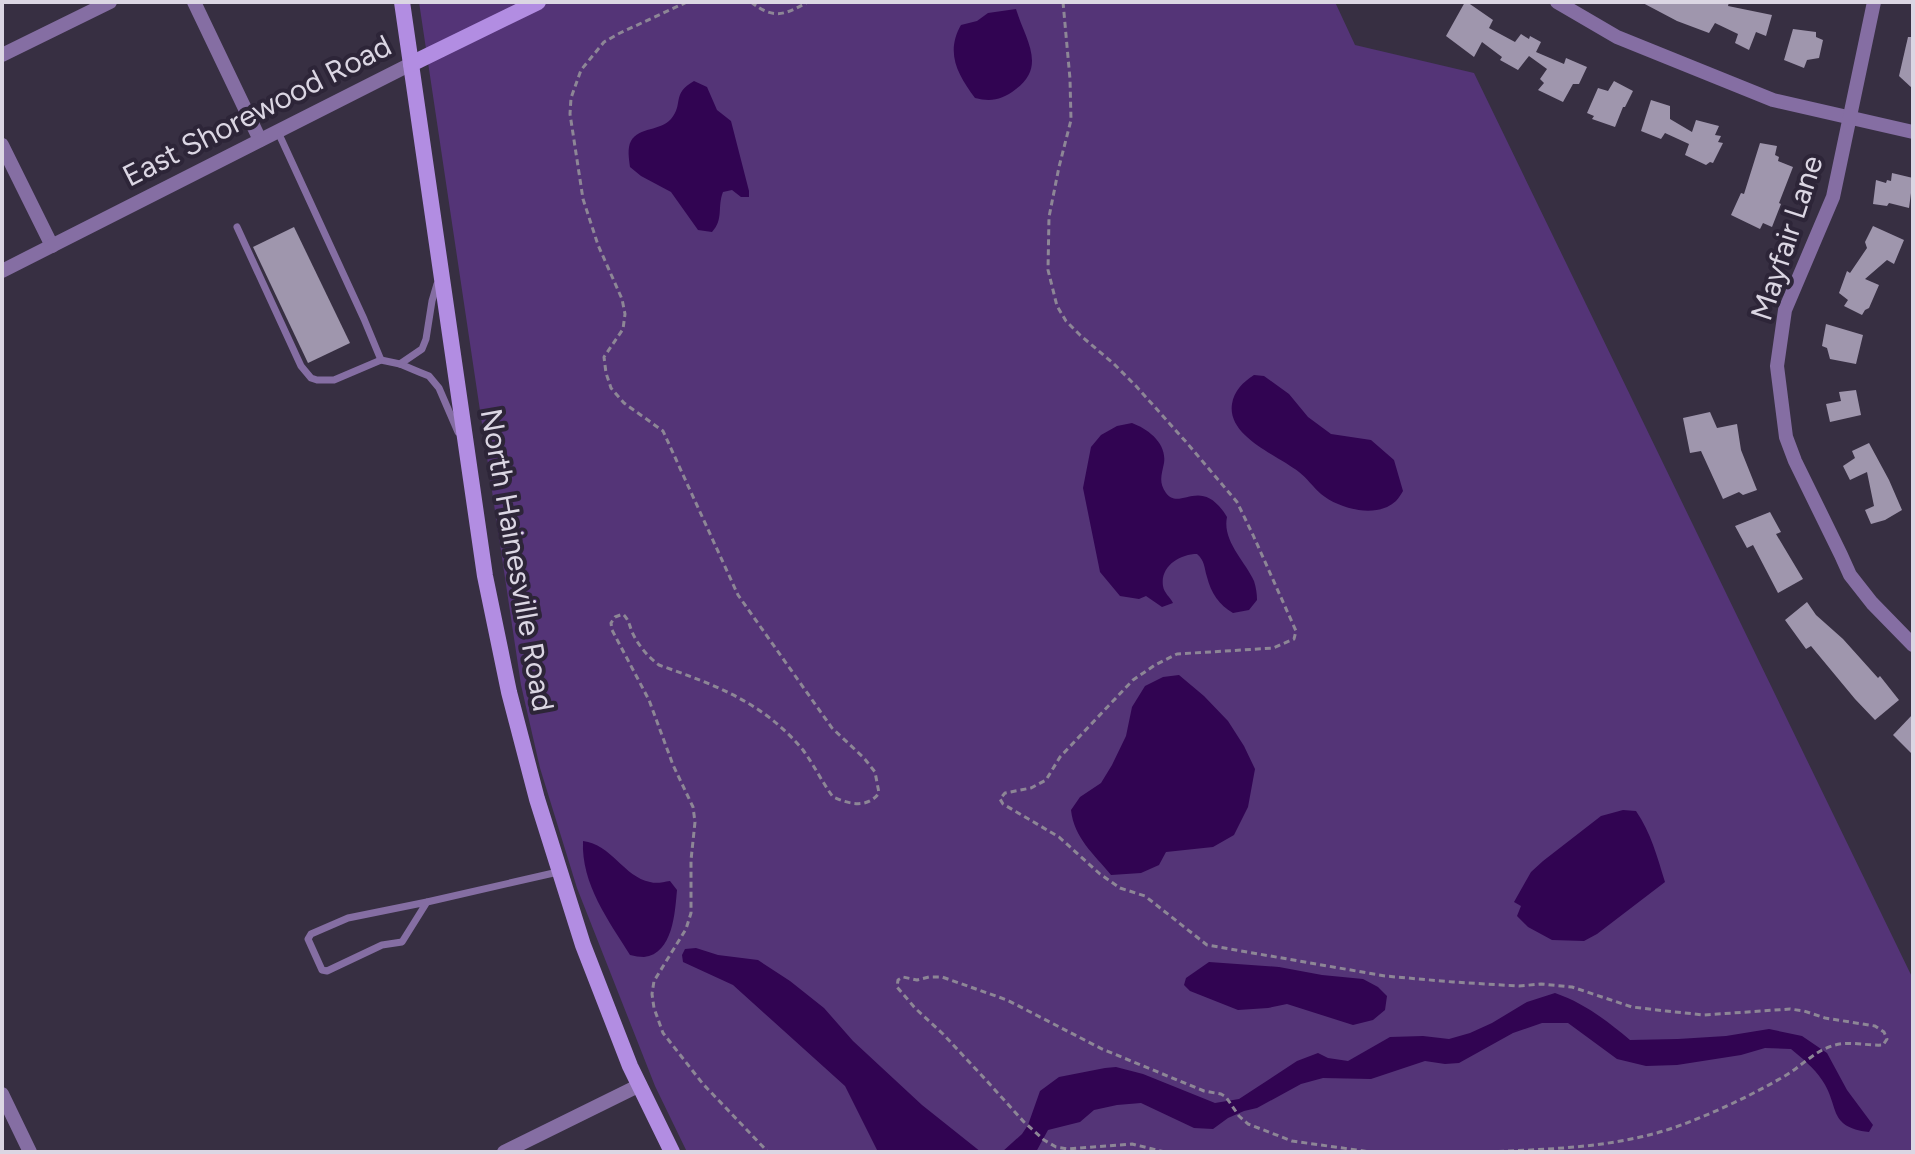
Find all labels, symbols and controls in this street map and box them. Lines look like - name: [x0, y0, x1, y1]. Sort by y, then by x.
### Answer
- street label: East Shorewood Road: [116, 27, 397, 194]
- street label: Mayfair Lane: [1743, 151, 1831, 325]
- street label: North Hainesville Road: [473, 406, 562, 714]

